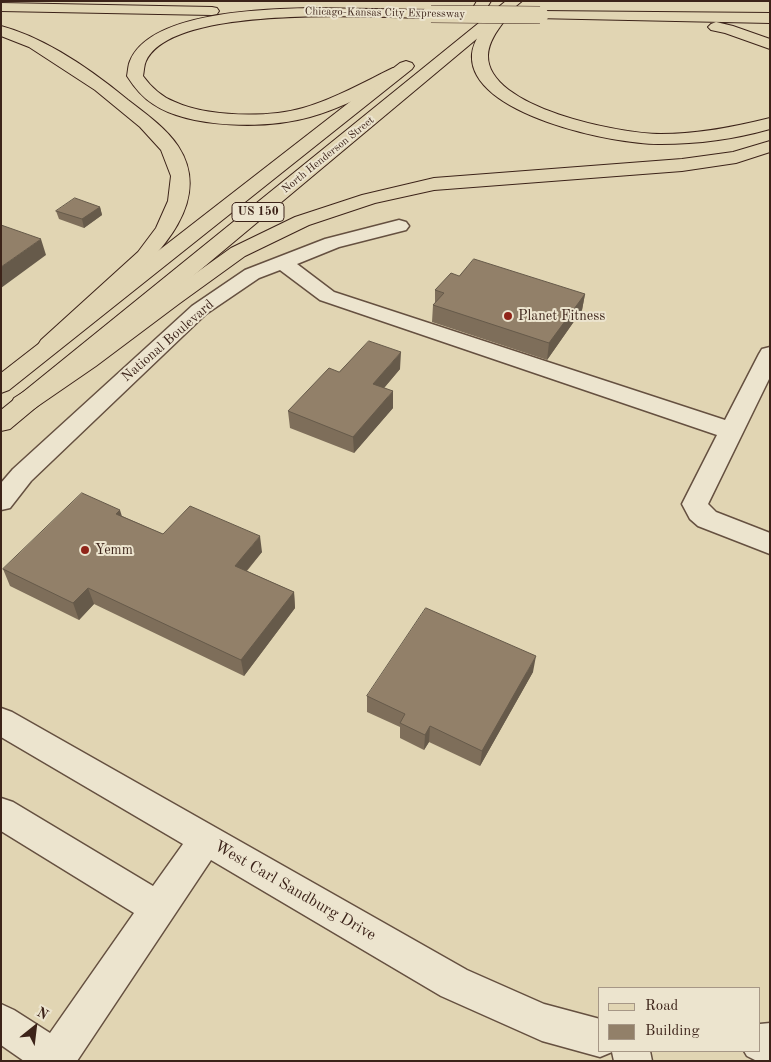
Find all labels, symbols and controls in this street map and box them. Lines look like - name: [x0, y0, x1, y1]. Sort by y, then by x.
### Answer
- street label: Chicago-Kansas City Expressway: [305, 5, 465, 21]
- street label: North Henderson Street: [279, 114, 377, 196]
- road number: US 150: [232, 202, 284, 222]
- street label: National Boulevard: [118, 296, 218, 386]
- place label: Planet Fitness: [518, 308, 605, 324]
- marker: Planet Fitness: [502, 310, 514, 322]
- place label: Yemm: [95, 542, 133, 558]
- marker: Yemm: [79, 544, 91, 556]
- street label: West Carl Sandburg Drive: [211, 837, 379, 945]
- legend: [598, 987, 761, 1052]
- text: Road: [645, 999, 678, 1014]
- north arrow: [10, 1002, 60, 1052]
- text: N: [34, 1005, 50, 1023]
- text: Building: [645, 1024, 700, 1039]

